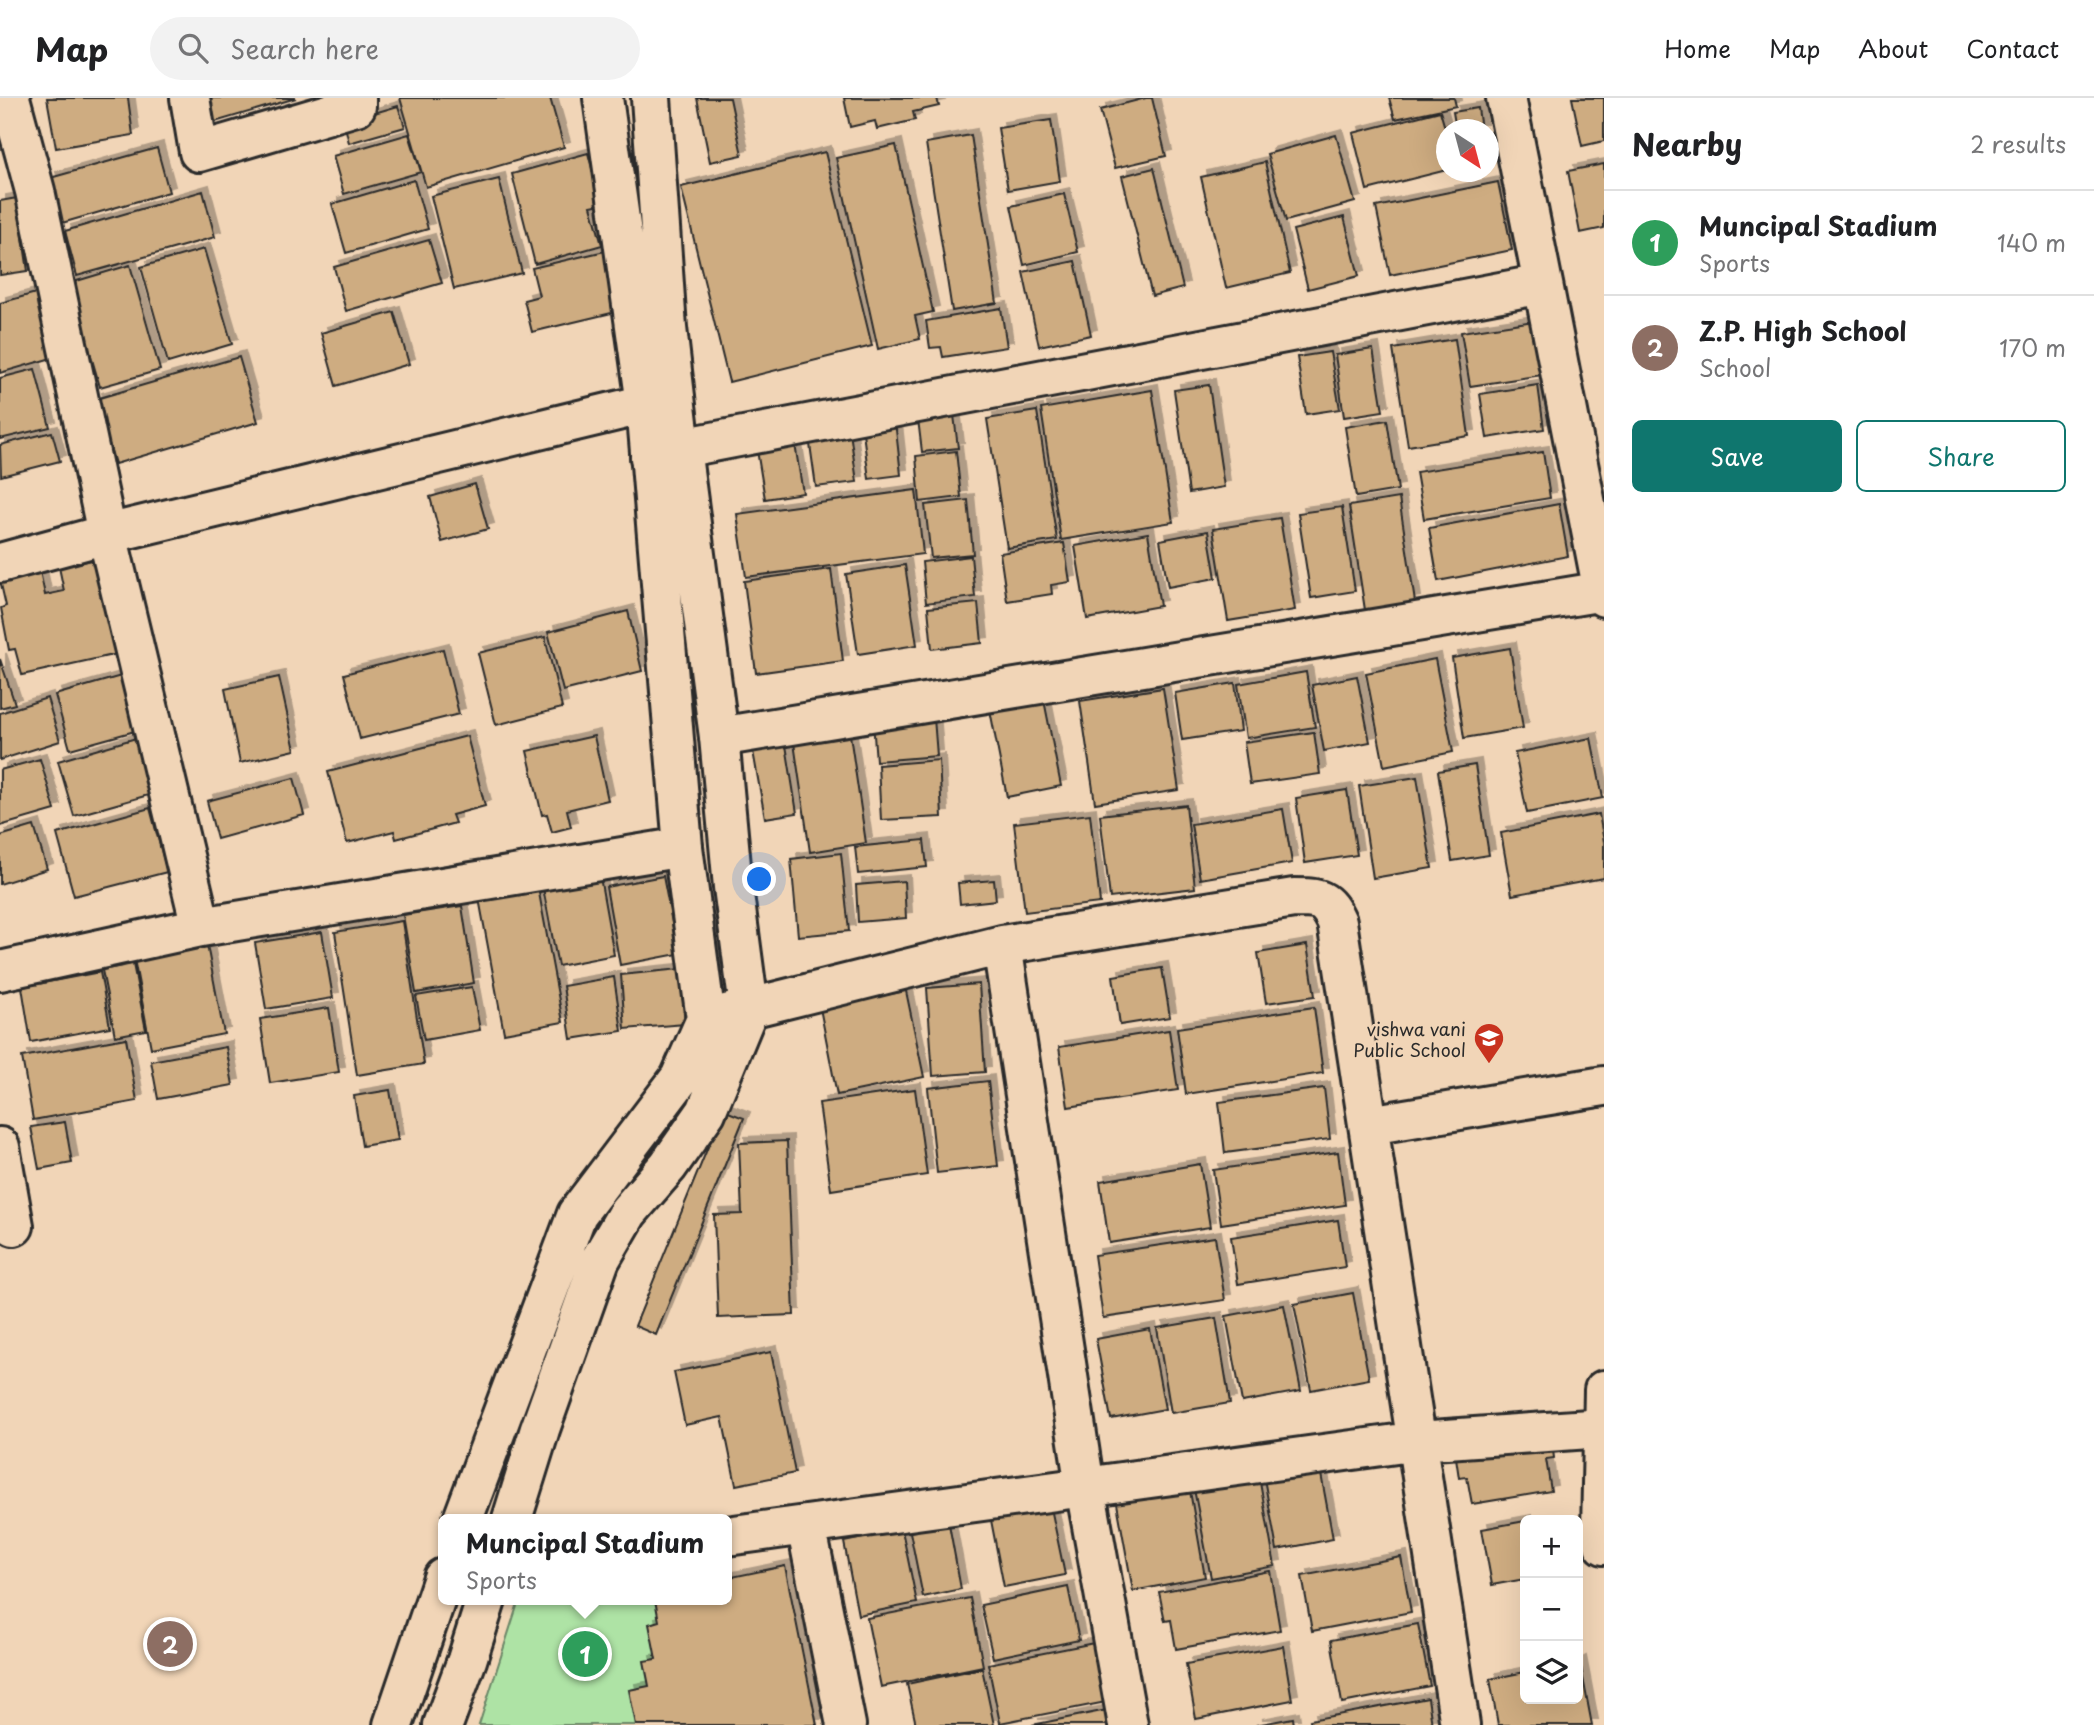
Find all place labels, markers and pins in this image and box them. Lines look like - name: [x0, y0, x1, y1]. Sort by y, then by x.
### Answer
- place label: vishwa vani Public School: [1353, 1015, 1466, 1063]
- school or university icon: vishwa vani Public School: [1472, 1021, 1506, 1065]
- pin: 2: [147, 1618, 193, 1670]
- pin: 1: [562, 1628, 608, 1680]

